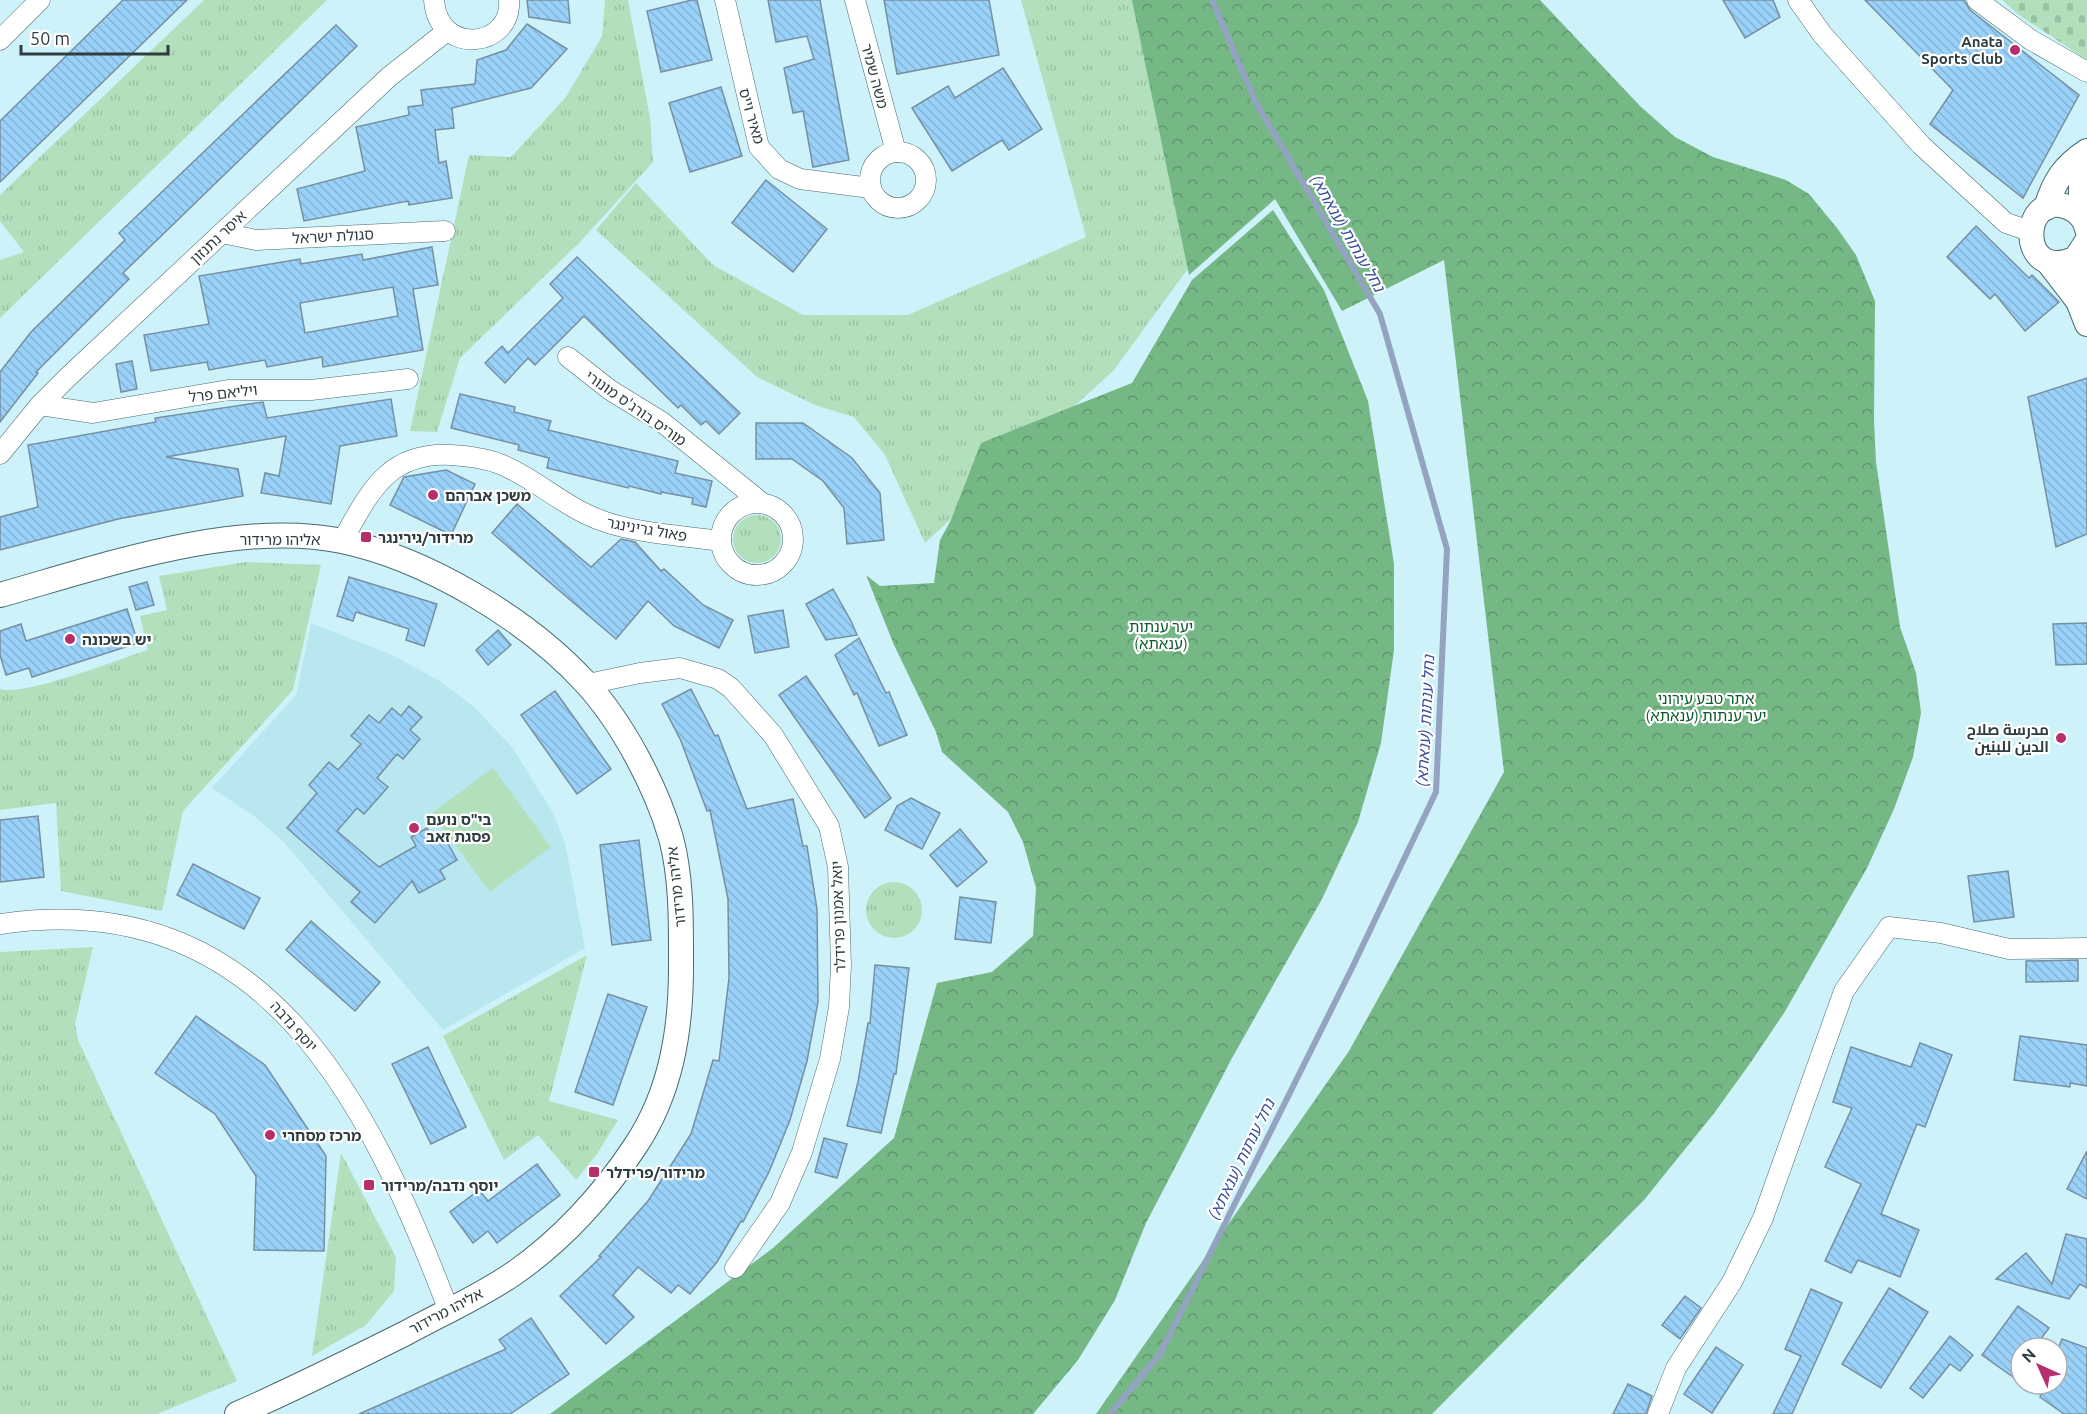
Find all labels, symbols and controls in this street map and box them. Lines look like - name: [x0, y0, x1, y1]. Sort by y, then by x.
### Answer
- scale bar: [21, 18, 168, 56]
- text: 50 m: [30, 28, 70, 48]
- place label: Anata Sports Club: [1921, 33, 2003, 67]
- street label: משה שמיר: [858, 42, 892, 110]
- marker: Anata Sports Club: [2008, 43, 2022, 57]
- street label: מאיר וייס: [736, 86, 768, 146]
- water label: נחל ענתות (ענאתא): [1306, 171, 1389, 296]
- street label: איסר נתנזון: [186, 207, 250, 267]
- street label: סגולת ישראל: [292, 225, 374, 247]
- street label: מוריס בורג'ס מונורי: [582, 367, 690, 449]
- street label: ויליאם פרל: [188, 381, 258, 405]
- place label: משכן אברהם: [445, 487, 532, 504]
- marker: משכן אברהם: [426, 488, 440, 502]
- street label: פאול גרינינגר: [606, 514, 688, 544]
- place label: מרידור/גירינגר: [378, 529, 474, 546]
- marker: מרידור/גירינגר: [359, 530, 373, 544]
- street label: אליהו מרידור: [239, 531, 321, 548]
- park label: יער ענתות (ענאתא): [1129, 618, 1193, 652]
- place label: יש בשכונה: [82, 631, 152, 648]
- marker: יש בשכונה: [63, 632, 77, 646]
- water label: נחל ענתות (ענאתא): [1413, 654, 1438, 787]
- park label: אתר טבע עירוני יער ענתות (ענאתא): [1646, 690, 1766, 724]
- place label: مدرسة صلاح الدين للبنين: [1967, 721, 2049, 756]
- marker: مدرسة صلاح الدين للبنين: [2054, 731, 2068, 745]
- place label: בי"ס נועם פסגת זאב: [426, 811, 492, 845]
- marker: בי"ס נועם פסגת זאב: [407, 821, 421, 835]
- street label: אליהו מרידור: [663, 846, 689, 928]
- street label: יואל אמנון פרידלר: [828, 860, 848, 974]
- street label: יוסף נדבה: [267, 997, 321, 1055]
- water label: נחל ענתות (ענאתא): [1204, 1095, 1279, 1223]
- place label: מרכז מסחרי: [282, 1127, 362, 1144]
- marker: מרכז מסחרי: [263, 1128, 277, 1142]
- place label: מרידור/פרידלר: [606, 1164, 705, 1181]
- marker: מרידור/פרידלר: [587, 1165, 601, 1179]
- place label: יוסף נדבה/מרידור: [381, 1177, 498, 1194]
- marker: יוסף נדבה/מרידור: [362, 1178, 376, 1192]
- street label: אליהו מרידור: [406, 1284, 486, 1338]
- north arrow: [2009, 1336, 2069, 1396]
- text: N: [2018, 1345, 2039, 1366]

